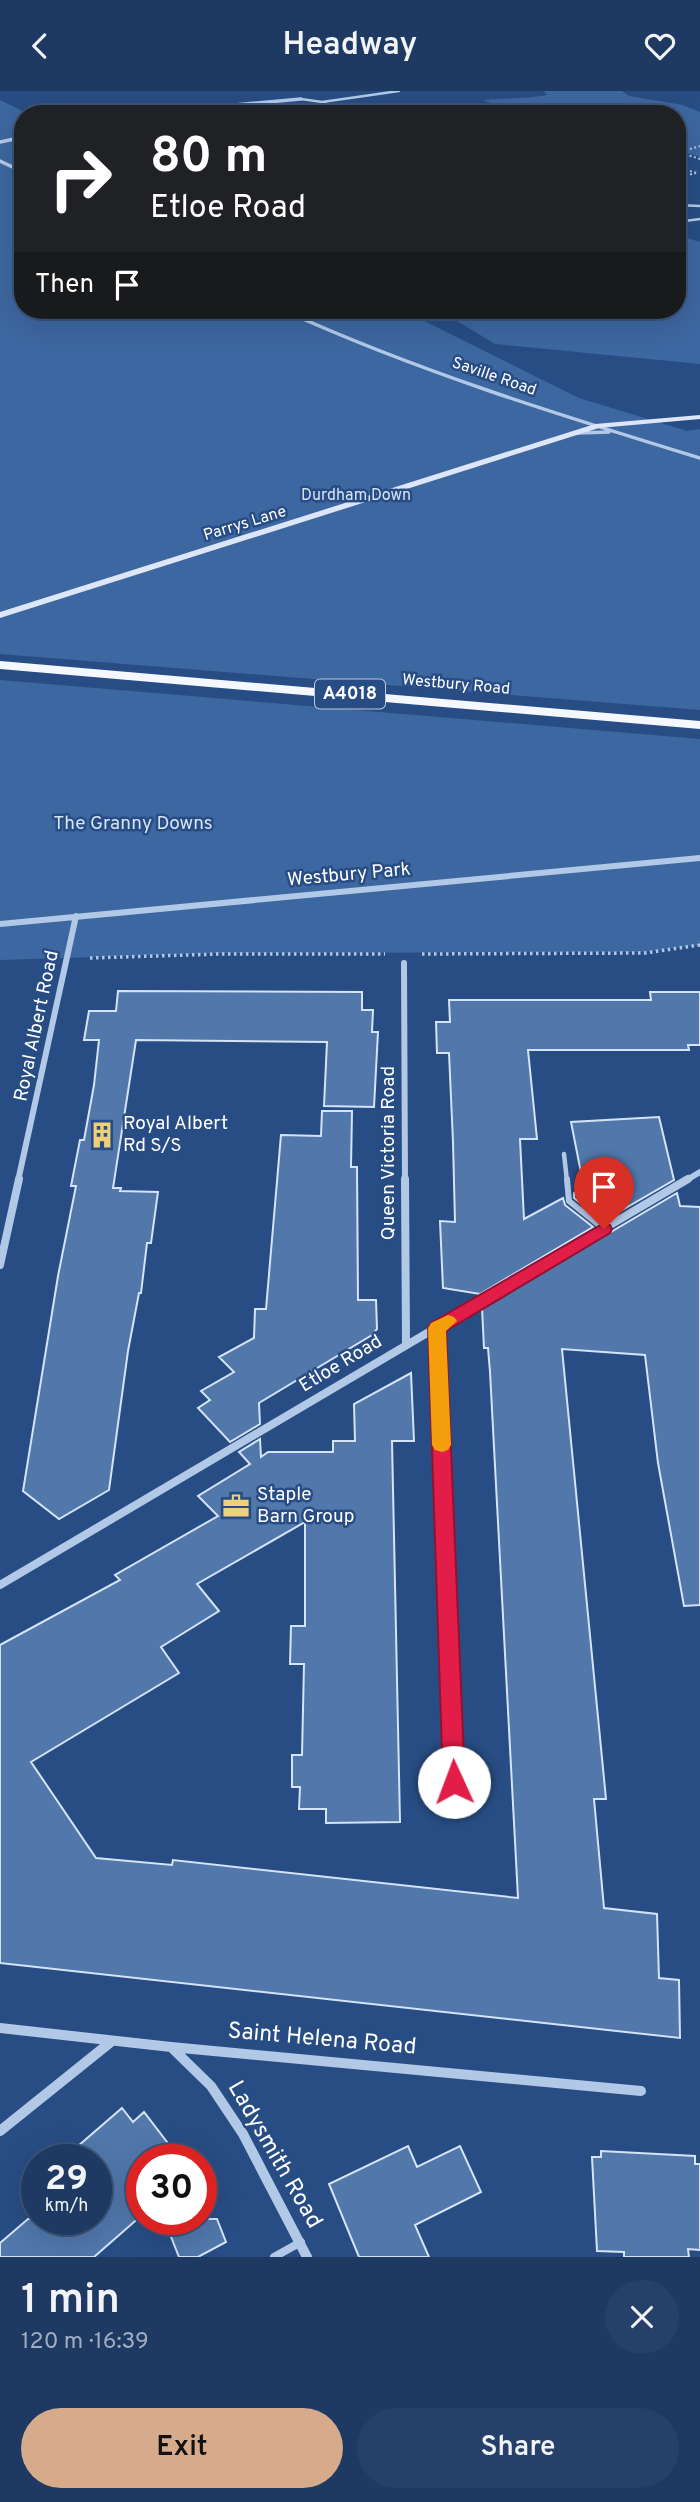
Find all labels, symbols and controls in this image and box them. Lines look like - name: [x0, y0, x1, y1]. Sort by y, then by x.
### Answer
- text: Headway: [283, 26, 417, 66]
- icon: back: [21, 27, 59, 65]
- icon: heart: [641, 27, 679, 65]
- text: 80 m: [150, 128, 267, 190]
- icon: right: [35, 133, 126, 224]
- text: Etloe Road: [150, 189, 306, 229]
- icon: arrive: [108, 266, 146, 304]
- text: Then: [35, 269, 94, 302]
- street label: Saville Road: [449, 353, 539, 401]
- park label: Durdham Down: [301, 486, 411, 506]
- street label: Parrys Lane: [201, 502, 289, 546]
- street label: Westbury Road: [401, 670, 511, 700]
- road number: A4018: [315, 679, 385, 709]
- park label: The Granny Downs: [53, 812, 213, 836]
- street label: Westbury Park: [286, 858, 412, 892]
- street label: Royal Albert Road: [9, 948, 65, 1104]
- street label: Queen Victoria Road: [377, 1066, 401, 1240]
- place label: Royal Albert Rd S/S: [123, 1112, 228, 1158]
- building icon: Royal Albert Rd S/S: [87, 1120, 117, 1150]
- pin: [574, 1157, 634, 1229]
- icon: arrive: [585, 1168, 623, 1206]
- street label: Etloe Road: [295, 1330, 387, 1398]
- place label: Staple Barn Group: [257, 1483, 355, 1529]
- office icon: Staple Barn Group: [221, 1491, 251, 1521]
- position arrow: [417, 1745, 491, 1819]
- street label: Saint Helena Road: [226, 2017, 418, 2063]
- street label: Ladysmith Road: [220, 2076, 328, 2234]
- speed limit sign: 30: [126, 2144, 217, 2235]
- text: 29: [45, 2158, 88, 2202]
- text: km/h: [45, 2195, 88, 2218]
- text: 1 min: [21, 2275, 120, 2328]
- button: close: [605, 2280, 679, 2354]
- text: 120 m · 16:39: [21, 2328, 149, 2357]
- button: Exit: [21, 2408, 343, 2488]
- button: Share: [357, 2408, 679, 2488]

